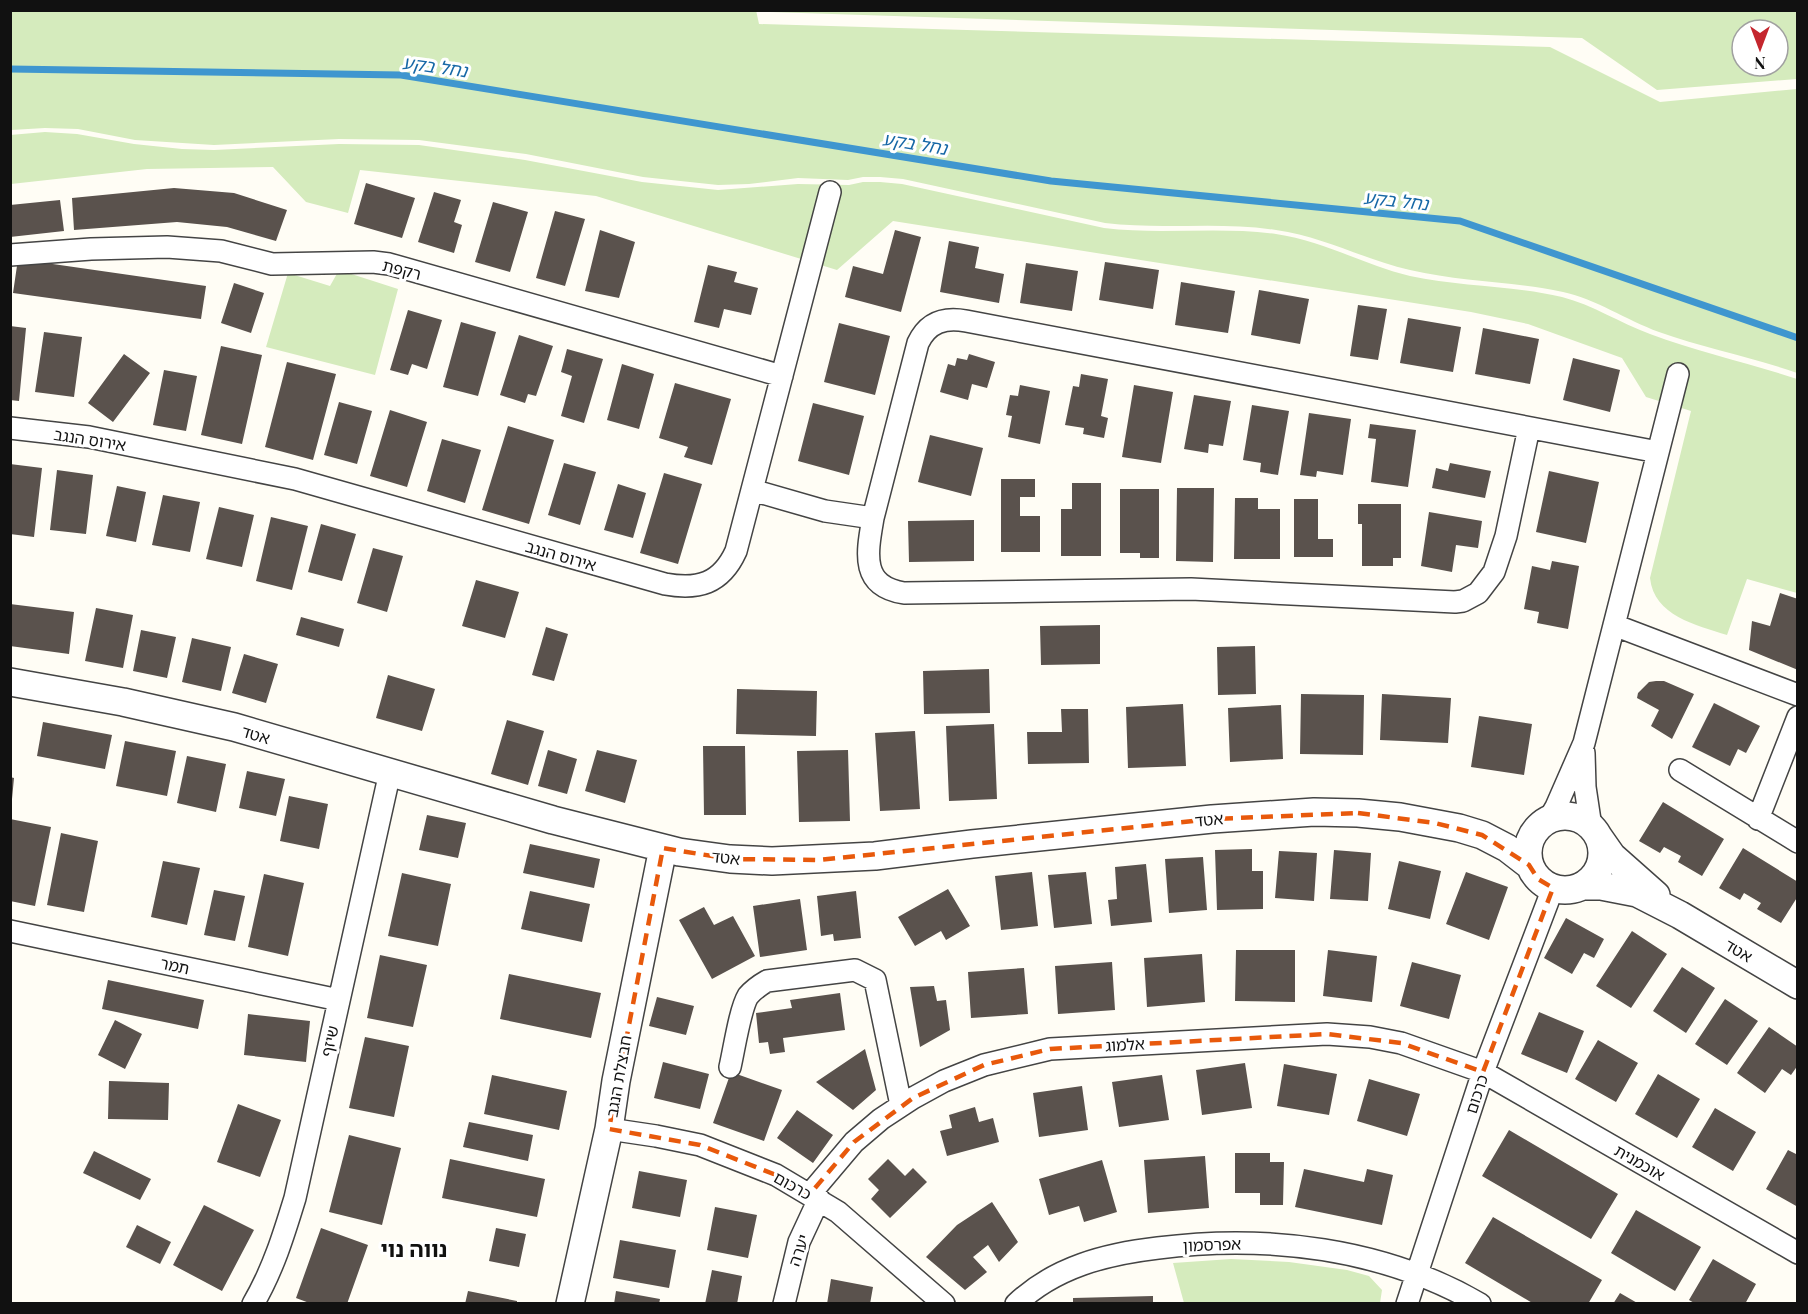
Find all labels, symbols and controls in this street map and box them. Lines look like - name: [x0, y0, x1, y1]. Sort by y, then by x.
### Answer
- north arrow: [1730, 18, 1790, 78]
- water label: נחל בקע: [401, 50, 470, 83]
- text: N: [1754, 53, 1766, 74]
- water label: נחל בקע: [881, 126, 950, 160]
- water label: נחל בקע: [1362, 185, 1431, 215]
- street label: רקפת: [381, 254, 423, 284]
- street label: אירוס הנגב: [52, 423, 128, 455]
- street label: אירוס הנגב: [523, 535, 599, 575]
- street label: אטד: [239, 720, 273, 748]
- street label: אטד: [1194, 807, 1224, 831]
- street label: אטד: [711, 845, 741, 869]
- street label: אטד: [1721, 934, 1757, 966]
- street label: תמר: [158, 952, 192, 978]
- street label: שיזף: [315, 1023, 343, 1059]
- street label: אלמוג: [1105, 1032, 1145, 1056]
- street label: חבצלת הנגב: [600, 1033, 636, 1119]
- street label: כרכום: [1460, 1072, 1492, 1116]
- street label: אוכמנית: [1611, 1139, 1669, 1185]
- street label: כרכום: [770, 1166, 816, 1204]
- street label: יערה: [783, 1231, 813, 1269]
- street label: אפרסמון: [1182, 1232, 1242, 1256]
- district label: נווה נוי: [381, 1233, 448, 1263]

